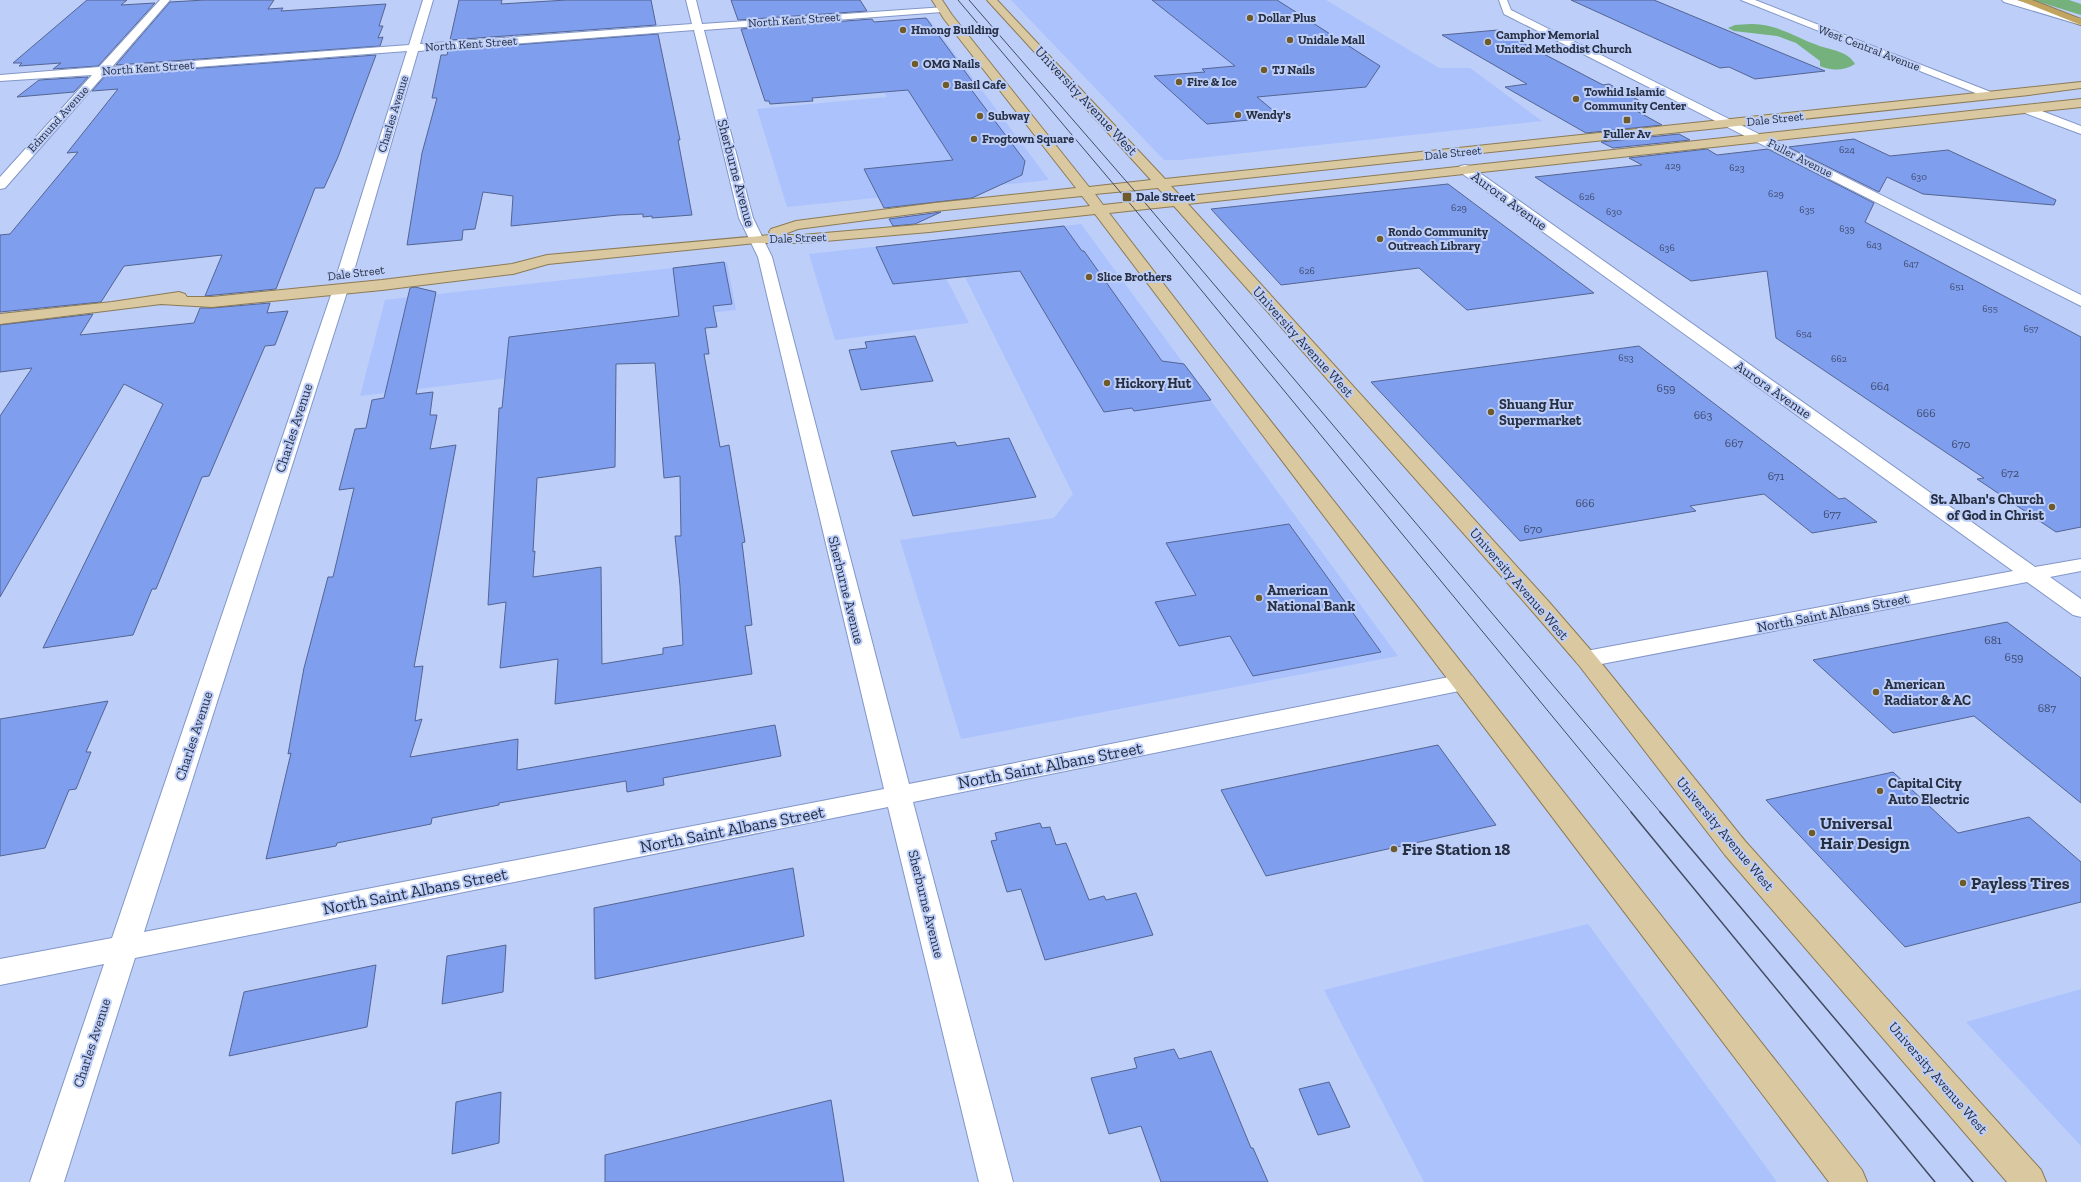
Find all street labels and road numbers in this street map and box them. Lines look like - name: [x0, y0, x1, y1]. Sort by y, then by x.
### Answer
- street label: North Kent Street: [747, 10, 841, 30]
- street label: West Central Avenue: [1816, 22, 1922, 74]
- street label: North Kent Street: [424, 34, 518, 54]
- street label: University Avenue West: [1031, 43, 1142, 160]
- street label: North Kent Street: [101, 58, 195, 78]
- street label: Charles Avenue: [375, 74, 411, 154]
- street label: Edmund Avenue: [25, 83, 92, 155]
- street label: Dale Street: [1746, 109, 1805, 129]
- street label: Sherburne Avenue: [713, 117, 759, 229]
- street label: Fuller Avenue: [1765, 136, 1835, 180]
- street label: Dale Street: [1424, 143, 1483, 163]
- street label: Aurora Avenue: [1468, 168, 1551, 234]
- street label: Dale Street: [769, 230, 827, 246]
- street label: Dale Street: [327, 262, 386, 283]
- street label: University Avenue West: [1249, 283, 1358, 401]
- street label: Aurora Avenue: [1731, 357, 1815, 423]
- street label: Charles Avenue: [272, 381, 317, 475]
- street label: University Avenue West: [1466, 524, 1573, 644]
- street label: Sherburne Avenue: [824, 534, 868, 646]
- street label: North Saint Albans Street: [1756, 590, 1911, 636]
- street label: Charles Avenue: [172, 689, 217, 783]
- street label: North Saint Albans Street: [956, 737, 1145, 793]
- street label: University Avenue West: [1673, 774, 1778, 895]
- street label: North Saint Albans Street: [638, 801, 827, 857]
- street label: Sherburne Avenue: [904, 848, 948, 960]
- street label: North Saint Albans Street: [321, 863, 510, 919]
- street label: Charles Avenue: [70, 996, 115, 1090]
- street label: University Avenue West: [1885, 1018, 1992, 1138]

